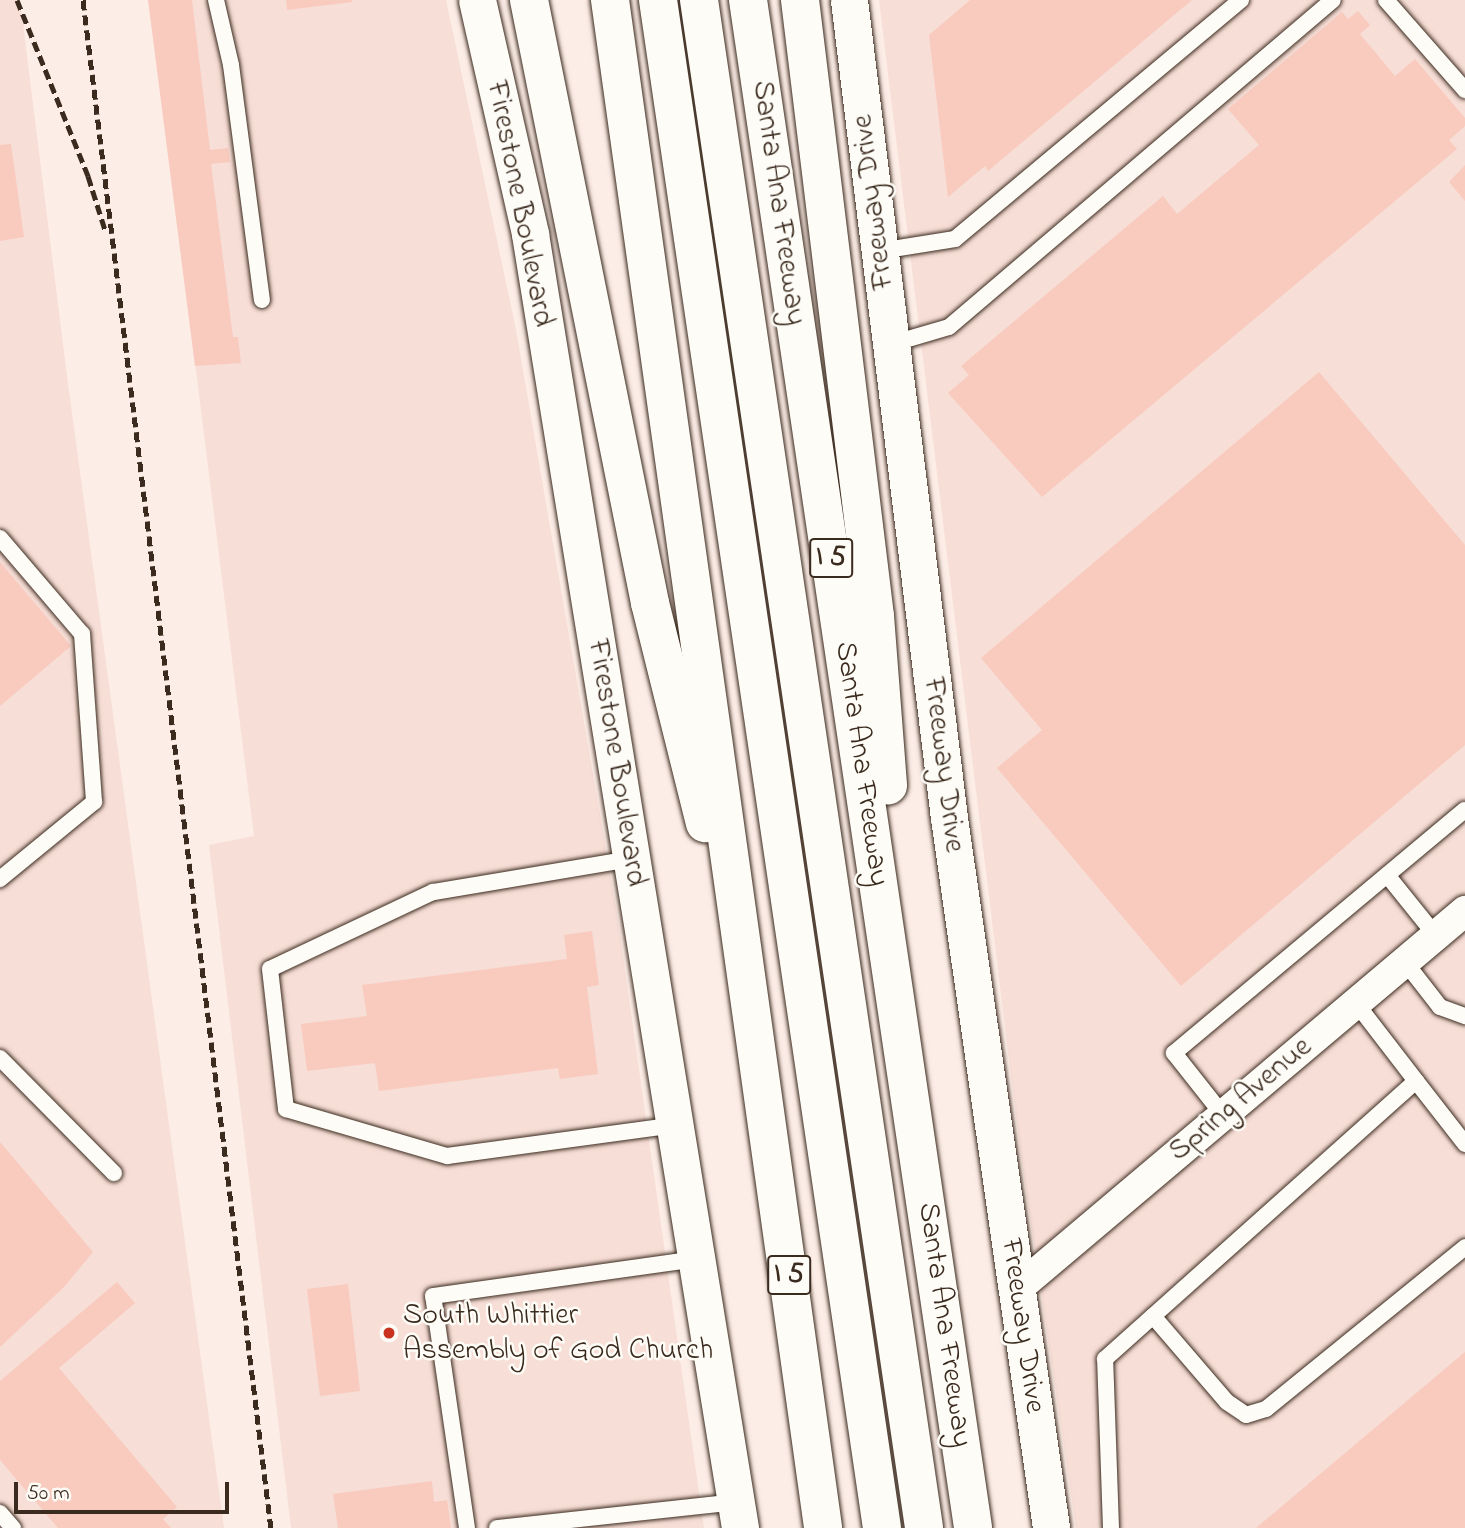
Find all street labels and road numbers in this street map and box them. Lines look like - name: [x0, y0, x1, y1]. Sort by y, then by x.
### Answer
- street label: Firestone Boulevard: [478, 78, 560, 330]
- street label: Santa Ana Freeway: [743, 78, 813, 328]
- street label: Freeway Drive: [845, 113, 903, 291]
- road number: I 5: [808, 534, 854, 582]
- street label: Firestone Boulevard: [579, 637, 653, 889]
- street label: Santa Ana Freeway: [826, 639, 896, 889]
- street label: Freeway Drive: [914, 676, 972, 854]
- street label: Spring Avenue: [1162, 1030, 1320, 1170]
- street label: Santa Ana Freeway: [909, 1200, 979, 1450]
- street label: Freeway Drive: [992, 1236, 1052, 1416]
- road number: I 5: [766, 1250, 812, 1300]

